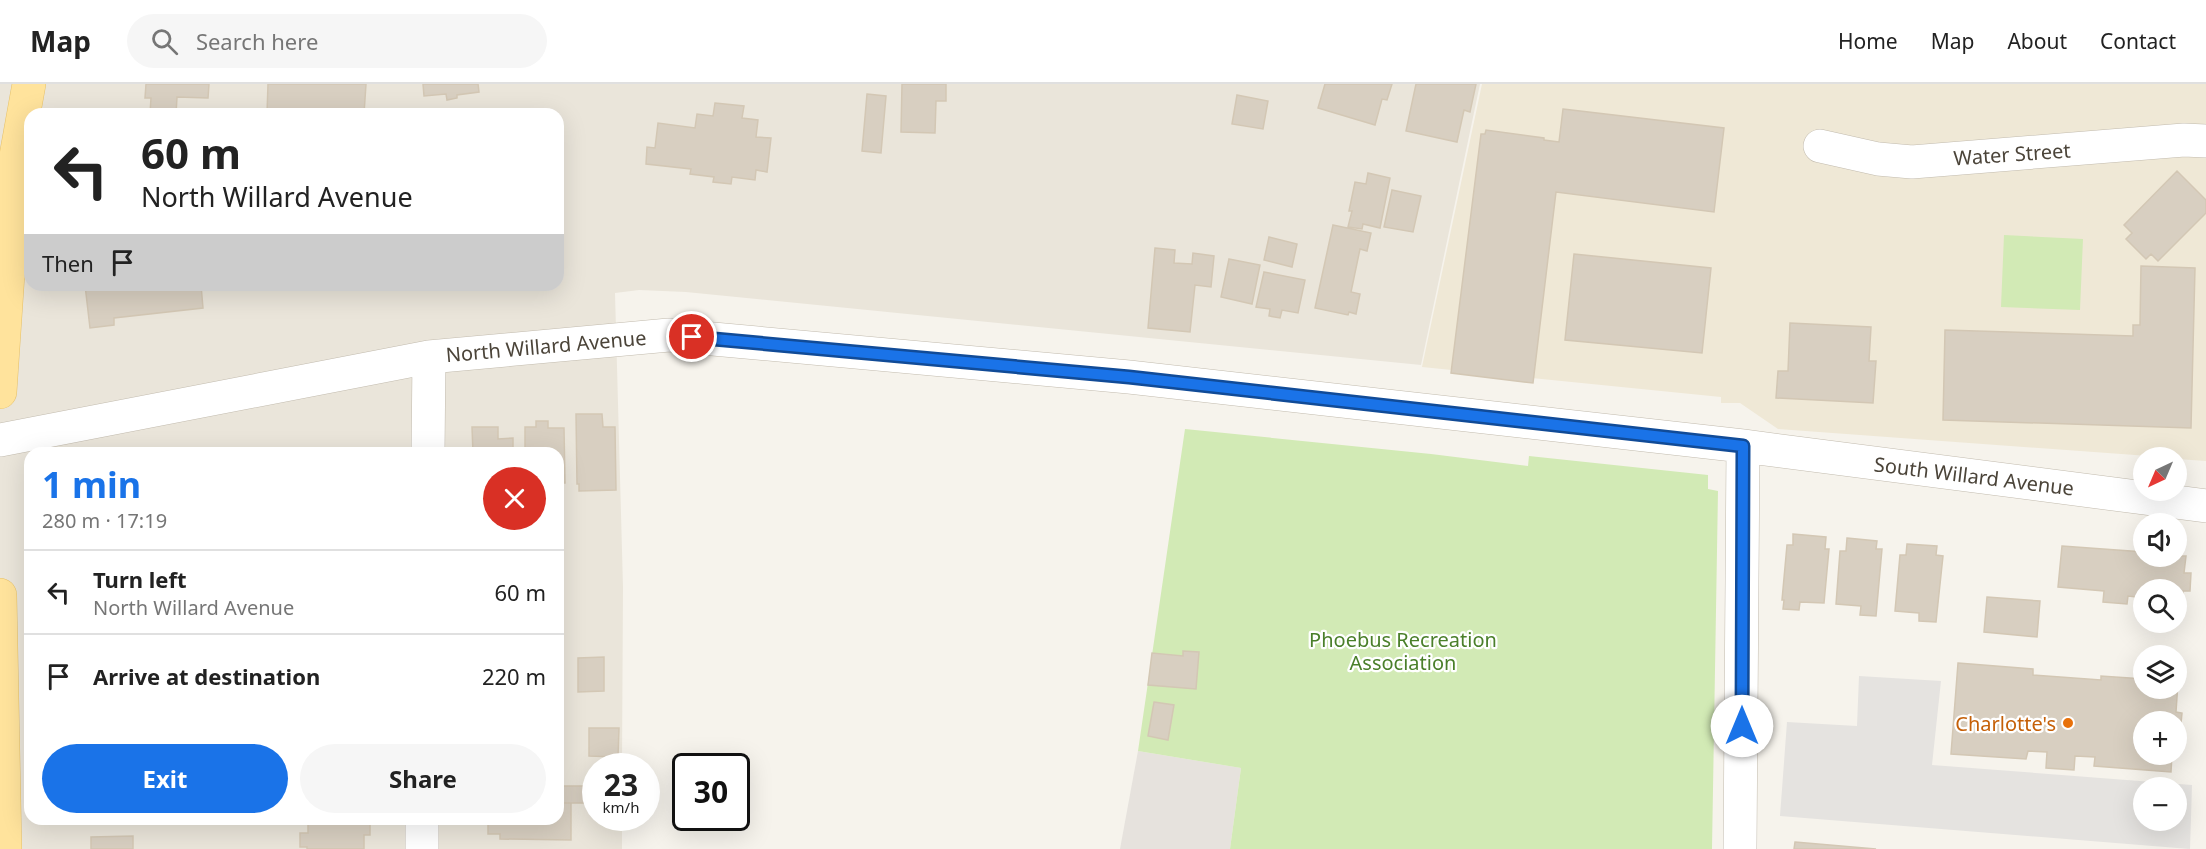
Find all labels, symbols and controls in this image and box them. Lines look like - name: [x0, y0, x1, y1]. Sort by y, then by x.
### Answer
- search box: [127, 14, 547, 68]
- text: Map: [30, 22, 91, 60]
- icon: search: [148, 25, 181, 58]
- text: Search here: [196, 26, 318, 56]
- text: Home: [1838, 27, 1898, 55]
- text: Map: [1931, 27, 1974, 55]
- text: About: [2007, 27, 2067, 55]
- text: Contact: [2100, 27, 2176, 55]
- text: 60 m: [141, 124, 241, 181]
- icon: left: [42, 132, 120, 210]
- street label: Water Street: [1953, 136, 2071, 172]
- text: North Willard Avenue: [141, 178, 413, 215]
- icon: arrive: [106, 246, 139, 279]
- text: Then: [42, 248, 94, 278]
- pin: [666, 311, 717, 362]
- icon: arrive: [675, 320, 708, 353]
- street label: North Willard Avenue: [445, 324, 647, 368]
- north arrow: [2133, 447, 2187, 501]
- map controls: [2133, 447, 2187, 831]
- street label: South Willard Avenue: [1873, 450, 2075, 502]
- text: 1 min: [42, 460, 141, 509]
- button: close: [483, 467, 546, 530]
- text: 280 m · 17:19: [42, 507, 167, 534]
- button: sound: [2133, 513, 2187, 567]
- text: Turn left: [93, 564, 187, 594]
- icon: left: [42, 576, 75, 609]
- text: 60 m: [495, 577, 546, 607]
- button: search: [2133, 579, 2187, 633]
- text: North Willard Avenue: [93, 594, 294, 621]
- park label: Phoebus Recreation Association: [1309, 626, 1497, 676]
- button: layers: [2133, 645, 2187, 699]
- icon: arrive: [42, 660, 75, 693]
- text: Arrive at destination: [93, 661, 320, 691]
- text: 220 m: [482, 661, 546, 691]
- position arrow: [1710, 694, 1774, 758]
- place label: Charlotte's: [1955, 710, 2056, 737]
- button: +: [2133, 711, 2187, 765]
- marker: Charlotte's: [2061, 716, 2075, 730]
- button: Exit: [42, 744, 288, 813]
- button: Share: [300, 744, 546, 813]
- speed limit sign: 30: [672, 753, 750, 831]
- text: 23: [604, 764, 638, 805]
- button: −: [2133, 777, 2187, 831]
- text: km/h: [603, 797, 639, 817]

